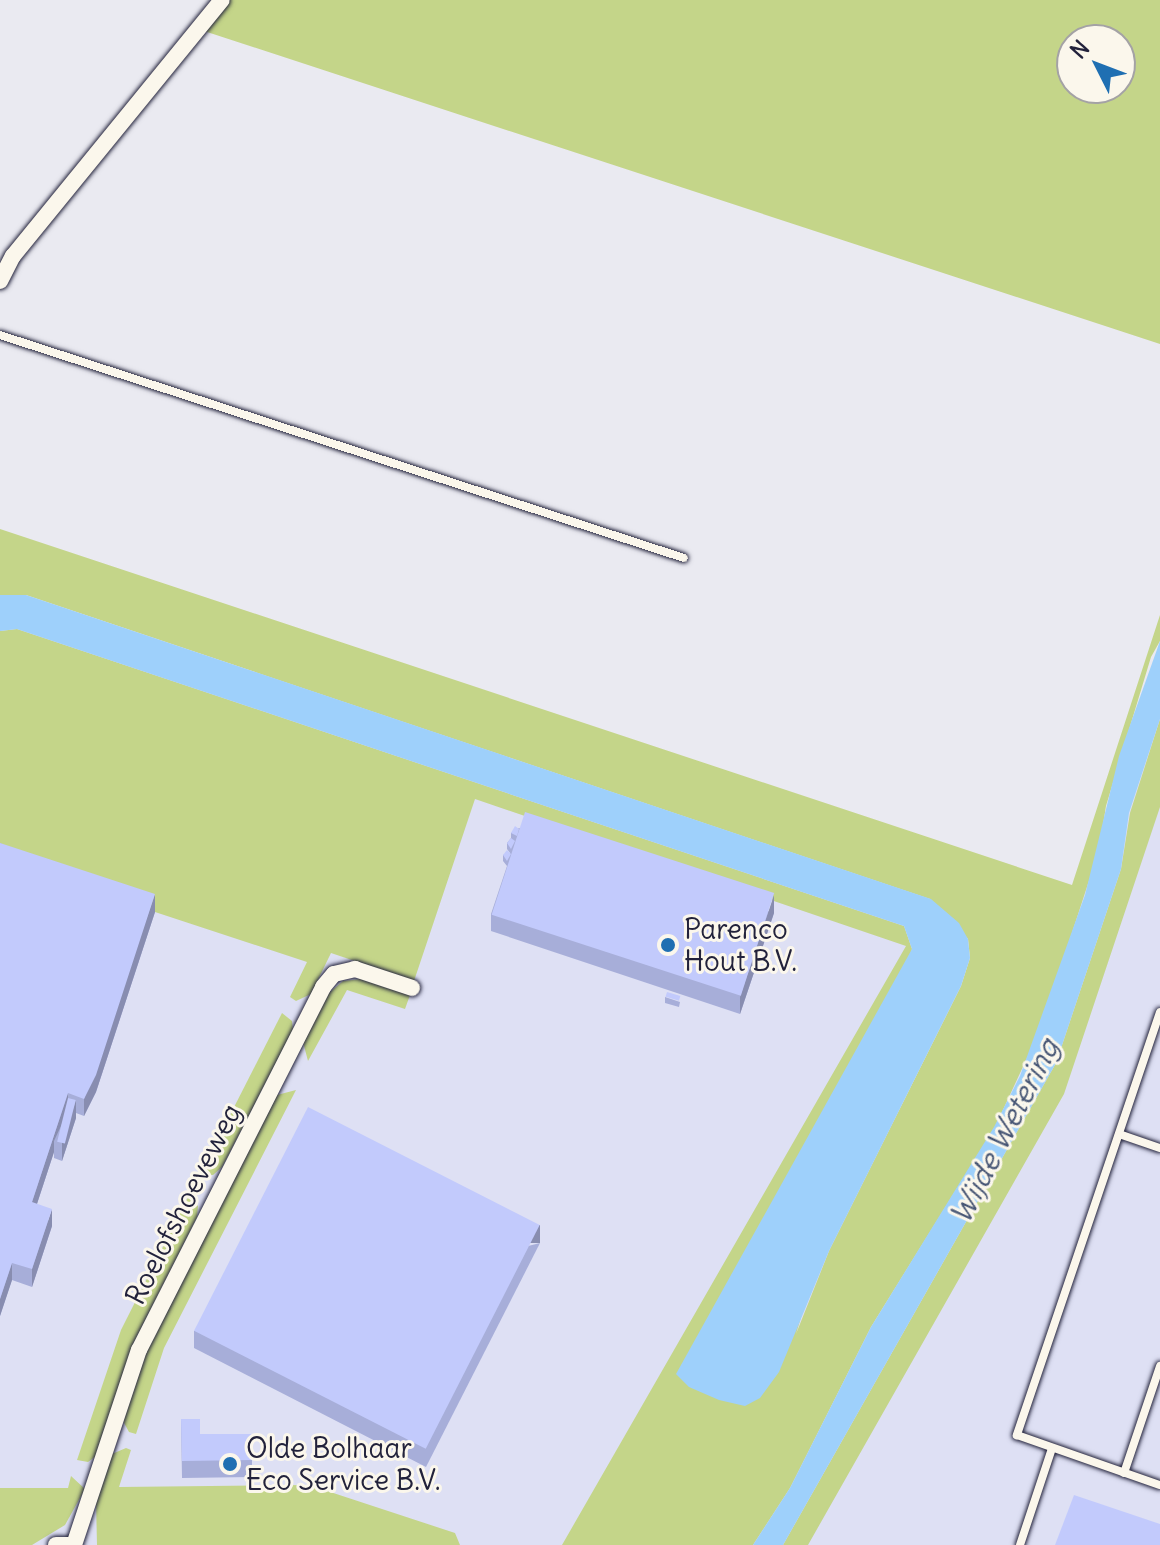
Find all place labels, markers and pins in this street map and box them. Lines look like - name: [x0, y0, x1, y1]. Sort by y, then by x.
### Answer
- place label: Parenco Hout B.V.: [684, 912, 797, 978]
- marker: Parenco Hout B.V.: [659, 936, 677, 954]
- place label: Olde Bolhaar Eco Service B.V.: [246, 1431, 440, 1497]
- marker: Olde Bolhaar Eco Service B.V.: [221, 1455, 239, 1473]

